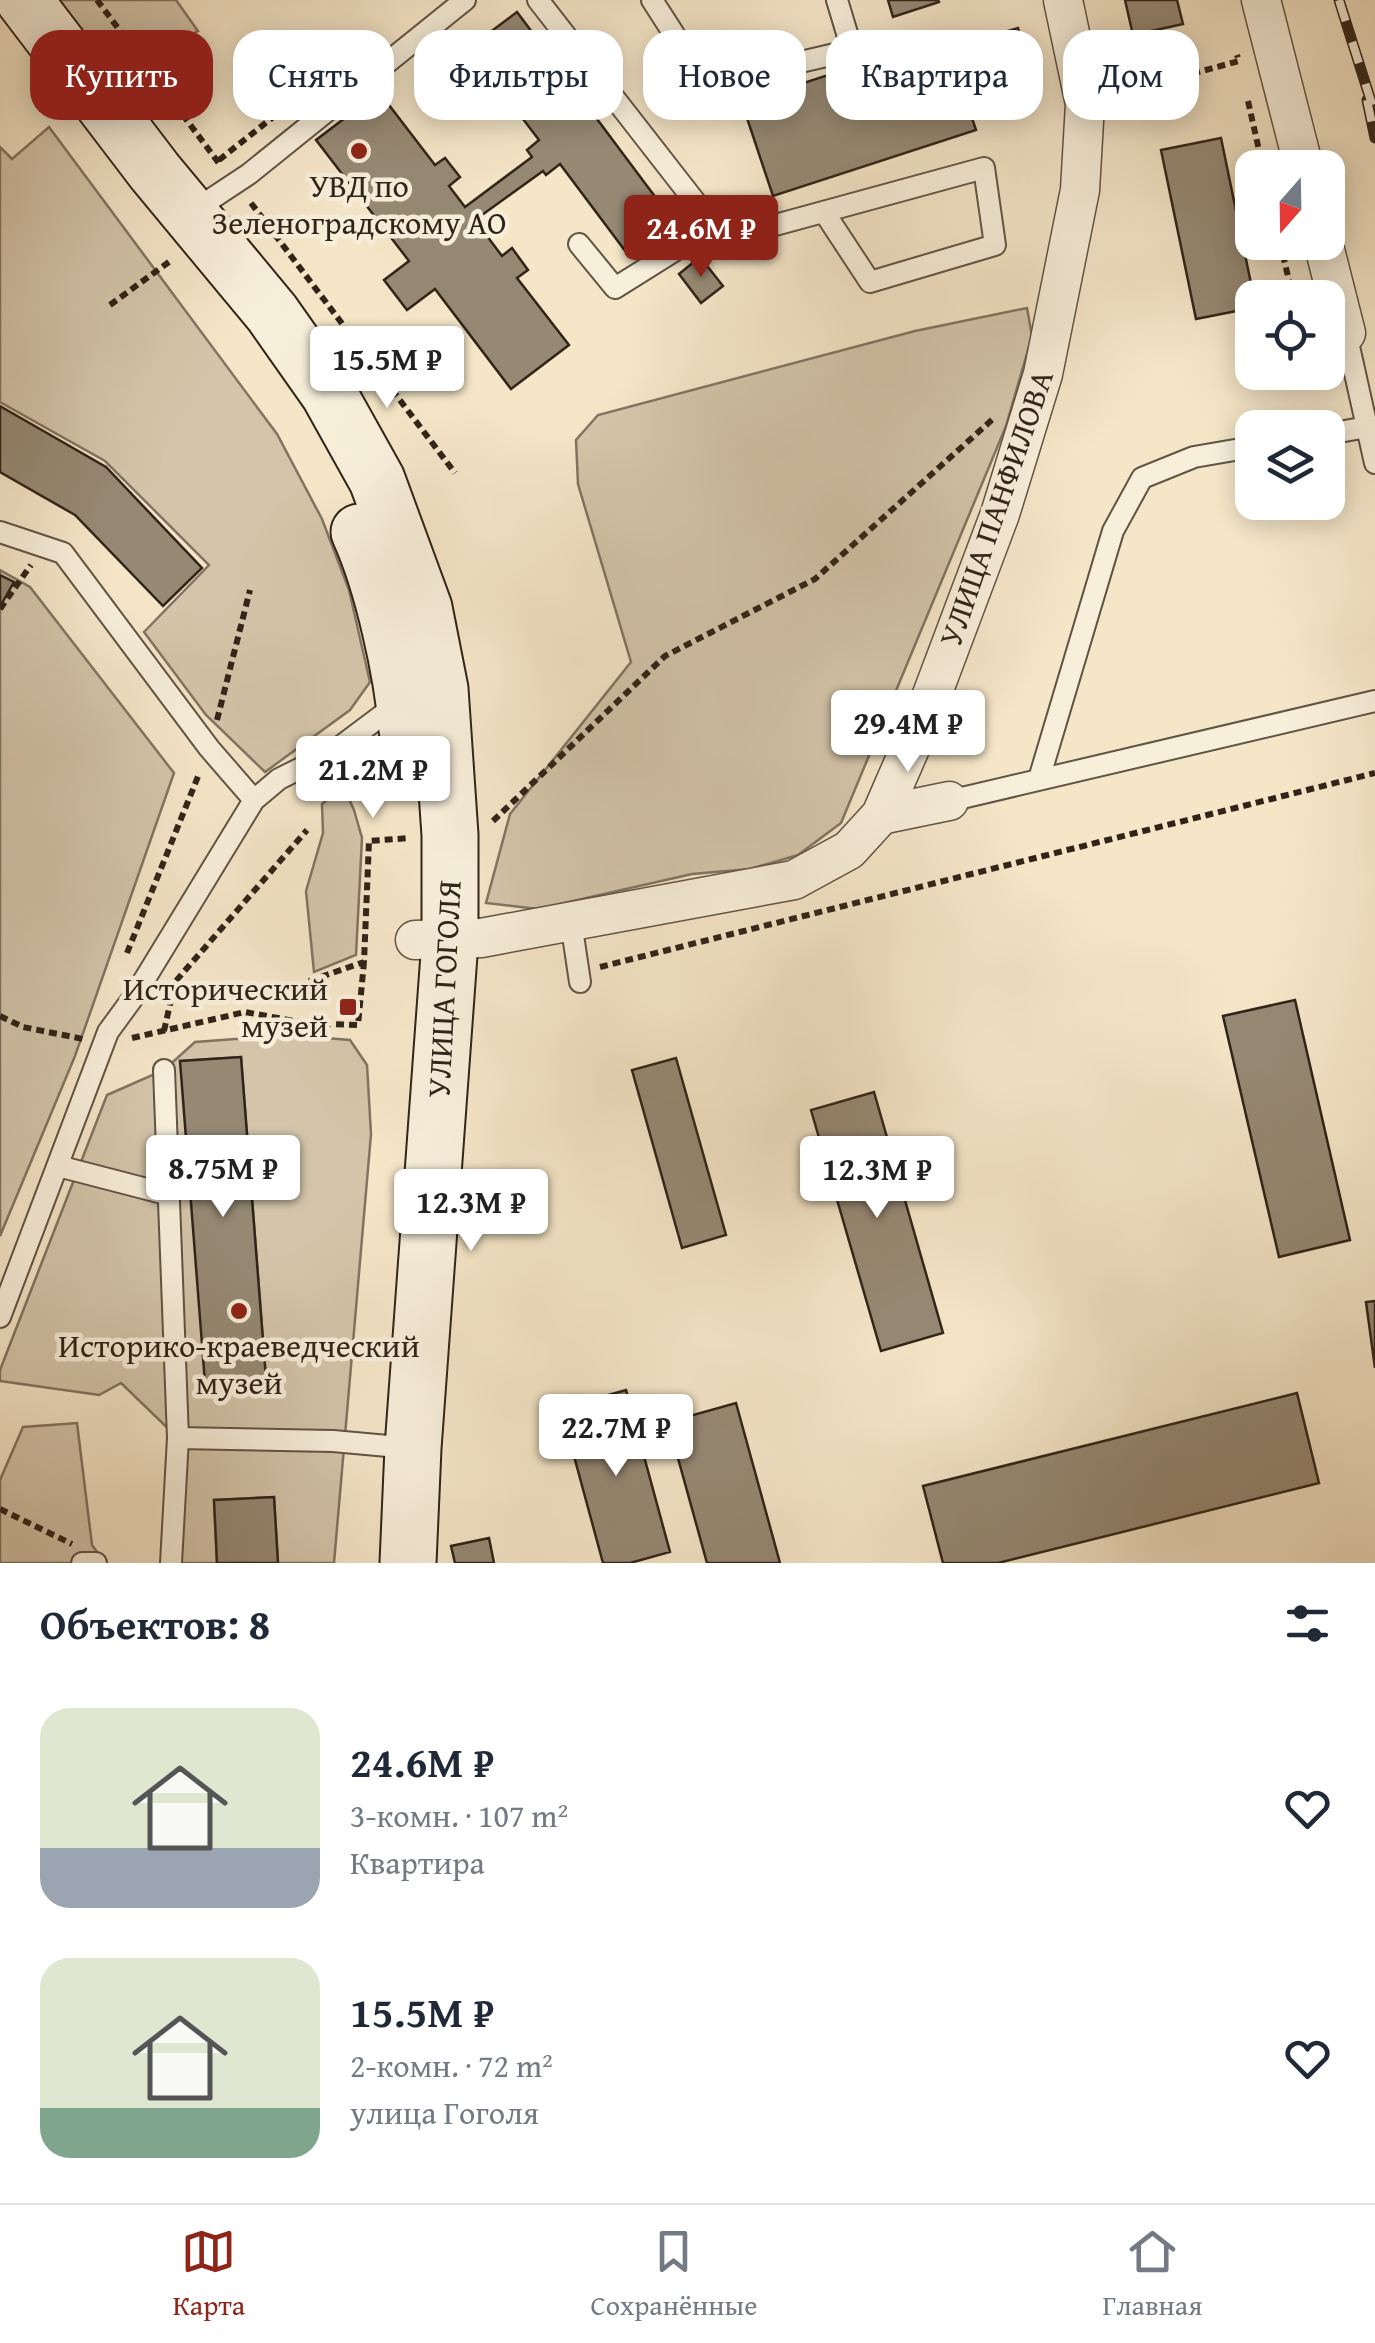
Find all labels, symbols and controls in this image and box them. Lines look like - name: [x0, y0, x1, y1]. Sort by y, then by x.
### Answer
- chip: Купить: [30, 30, 213, 120]
- chip: Снять: [233, 30, 394, 120]
- chip: Фильтры: [414, 30, 623, 120]
- chip: Новое: [643, 30, 806, 120]
- chip: Квартира: [826, 30, 1043, 120]
- chip: Дом: [1063, 30, 1199, 120]
- marker: УВД по Зеленоградскому АО: [348, 140, 370, 162]
- north arrow: [1235, 150, 1345, 260]
- map controls: [1235, 150, 1345, 520]
- place label: УВД по Зеленоградскому АО: [212, 162, 506, 246]
- pin: 24.6M ₽: [609, 195, 793, 280]
- text: 24.6M ₽: [646, 204, 756, 251]
- button: locate: [1235, 280, 1345, 390]
- pin: 15.5M ₽: [295, 326, 479, 411]
- text: 15.5M ₽: [332, 335, 442, 382]
- street label: УЛИЦА ПАНФИЛОВА: [926, 363, 1065, 652]
- button: layers: [1235, 410, 1345, 520]
- pin: 29.4M ₽: [816, 690, 1000, 775]
- text: 29.4M ₽: [853, 699, 963, 746]
- pin: 21.2M ₽: [281, 736, 465, 821]
- text: 21.2M ₽: [318, 745, 428, 792]
- street label: УЛИЦА ГОГОЛЯ: [414, 879, 473, 1099]
- place label: Исторический музей: [123, 965, 328, 1049]
- marker: Исторический музей: [337, 996, 359, 1018]
- pin: 8.75M ₽: [131, 1135, 315, 1220]
- pin: 12.3M ₽: [785, 1136, 969, 1221]
- text: 8.75M ₽: [168, 1144, 278, 1191]
- text: 12.3M ₽: [822, 1145, 932, 1192]
- pin: 12.3M ₽: [379, 1169, 563, 1254]
- text: 12.3M ₽: [416, 1178, 526, 1225]
- marker: Историко-краеведческий музей: [228, 1300, 250, 1322]
- place label: Историко-краеведческий музей: [58, 1322, 420, 1406]
- pin: 22.7M ₽: [524, 1394, 708, 1479]
- text: 22.7M ₽: [561, 1403, 671, 1450]
- text: Объектов: 8: [40, 1593, 270, 1654]
- icon: filters: [1280, 1596, 1335, 1651]
- text: 24.6M ₽: [350, 1731, 494, 1792]
- icon: home: [120, 1748, 240, 1868]
- icon: heart: [1280, 1781, 1335, 1836]
- text: 3-комн. · 107 m²: [350, 1792, 568, 1839]
- text: Квартира: [350, 1839, 485, 1886]
- text: 15.5M ₽: [350, 1981, 494, 2042]
- icon: home: [120, 1998, 240, 2118]
- icon: heart: [1280, 2031, 1335, 2086]
- text: 2-комн. · 72 m²: [350, 2042, 553, 2089]
- text: улица Гоголя: [350, 2089, 539, 2136]
- tab: Карта: [173, 2224, 245, 2325]
- tab: Сохранённые: [590, 2224, 757, 2325]
- tab: Главная: [1103, 2224, 1202, 2325]

